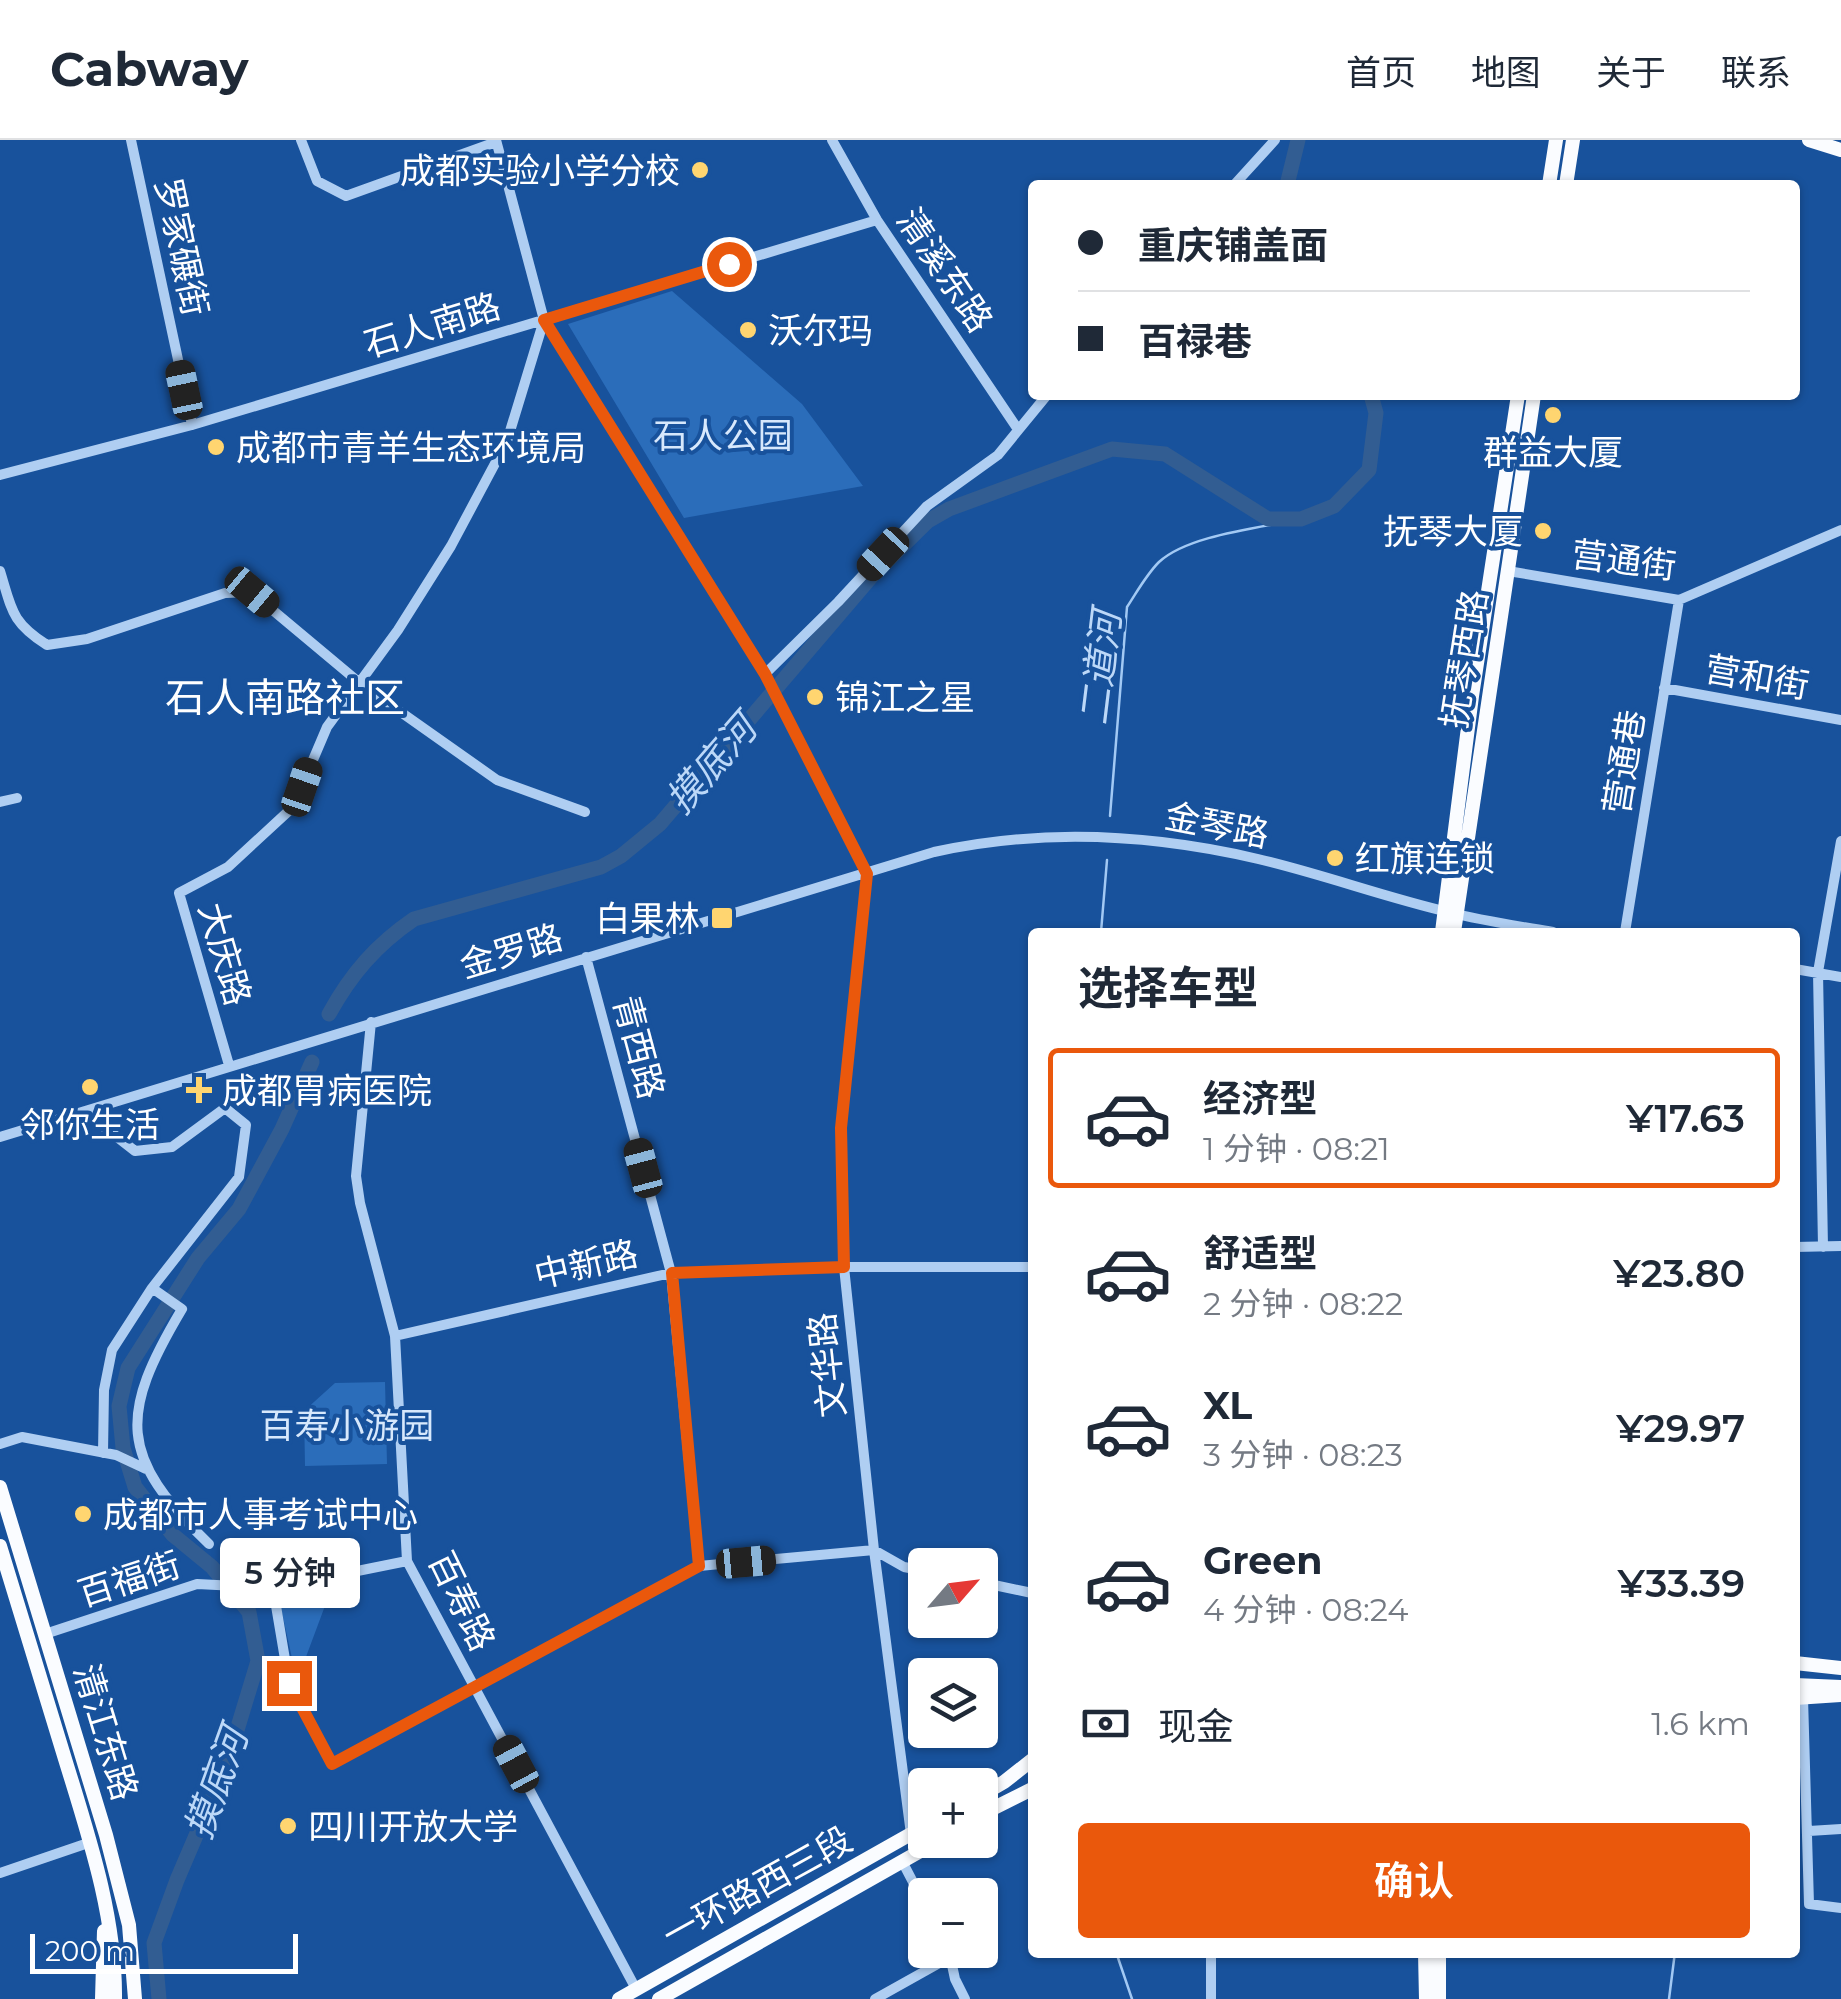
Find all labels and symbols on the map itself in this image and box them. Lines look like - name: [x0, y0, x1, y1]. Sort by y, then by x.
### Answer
- place label: 成都实验小学分校: [400, 149, 680, 192]
- marker: 成都实验小学分校: [689, 159, 711, 181]
- street label: 罗家碾街: [146, 174, 218, 320]
- street label: 清溪东路: [888, 200, 1002, 340]
- route start: [707, 242, 752, 287]
- street label: 石人南路: [359, 284, 505, 366]
- place label: 沃尔玛: [768, 309, 873, 352]
- marker: 沃尔玛: [737, 319, 759, 341]
- car: [163, 358, 205, 422]
- marker: 群益大厦: [1542, 404, 1564, 426]
- park label: 石人公园: [653, 414, 793, 457]
- place label: 成都市青羊生态环境局: [236, 426, 586, 469]
- place label: 群益大厦: [1483, 431, 1623, 474]
- marker: 成都市青羊生态环境局: [205, 436, 227, 458]
- place label: 抚琴大厦: [1383, 510, 1523, 553]
- marker: 抚琴大厦: [1532, 520, 1554, 542]
- car: [852, 522, 914, 586]
- street label: 营通街: [1569, 532, 1679, 588]
- car: [219, 561, 285, 623]
- street label: 抚琴西路: [1432, 586, 1496, 732]
- water label: 二道河: [1070, 602, 1131, 727]
- street label: 营和街: [1702, 647, 1812, 707]
- district label: 石人南路社区: [165, 673, 405, 722]
- place label: 锦江之星: [835, 676, 975, 719]
- marker: 锦江之星: [804, 686, 826, 708]
- water label: 摸底河: [656, 700, 771, 822]
- street label: 营通巷: [1595, 707, 1653, 817]
- car: [278, 754, 326, 820]
- street label: 金琴路: [1161, 794, 1273, 856]
- place label: 红旗连锁: [1355, 837, 1495, 880]
- marker: 红旗连锁: [1324, 847, 1346, 869]
- place label: 白果林: [595, 897, 700, 940]
- street label: 大庆路: [190, 898, 260, 1010]
- marker: 白果林: [709, 905, 735, 931]
- street label: 金罗路: [455, 915, 567, 987]
- street label: 青西路: [605, 991, 673, 1103]
- place label: 成都胃病医院: [222, 1069, 432, 1112]
- marker: 邻你生活: [79, 1076, 101, 1098]
- marker: 成都胃病医院: [186, 1077, 212, 1103]
- place label: 邻你生活: [20, 1103, 160, 1146]
- car: [621, 1135, 665, 1201]
- street label: 中新路: [530, 1231, 642, 1297]
- street label: 文华路: [800, 1311, 854, 1419]
- park label: 百寿小游园: [259, 1404, 435, 1447]
- place label: 成都市人事考试中心: [103, 1493, 418, 1536]
- marker: 成都市人事考试中心: [72, 1503, 94, 1525]
- callout: 5 分钟: [219, 1538, 359, 1608]
- street label: 百福街: [72, 1542, 186, 1616]
- street label: 百寿路: [420, 1544, 504, 1658]
- car: [715, 1544, 777, 1580]
- north arrow: [908, 1548, 998, 1638]
- street label: 清江东路: [65, 1659, 147, 1805]
- route end: [267, 1661, 312, 1706]
- water label: 摸底河: [174, 1715, 260, 1845]
- car: [489, 1730, 543, 1798]
- place label: 四川开放大学: [308, 1805, 518, 1848]
- marker: 四川开放大学: [277, 1815, 299, 1837]
- street label: 一环路西三段: [655, 1817, 859, 1957]
- scale bar: [30, 1929, 298, 1974]

